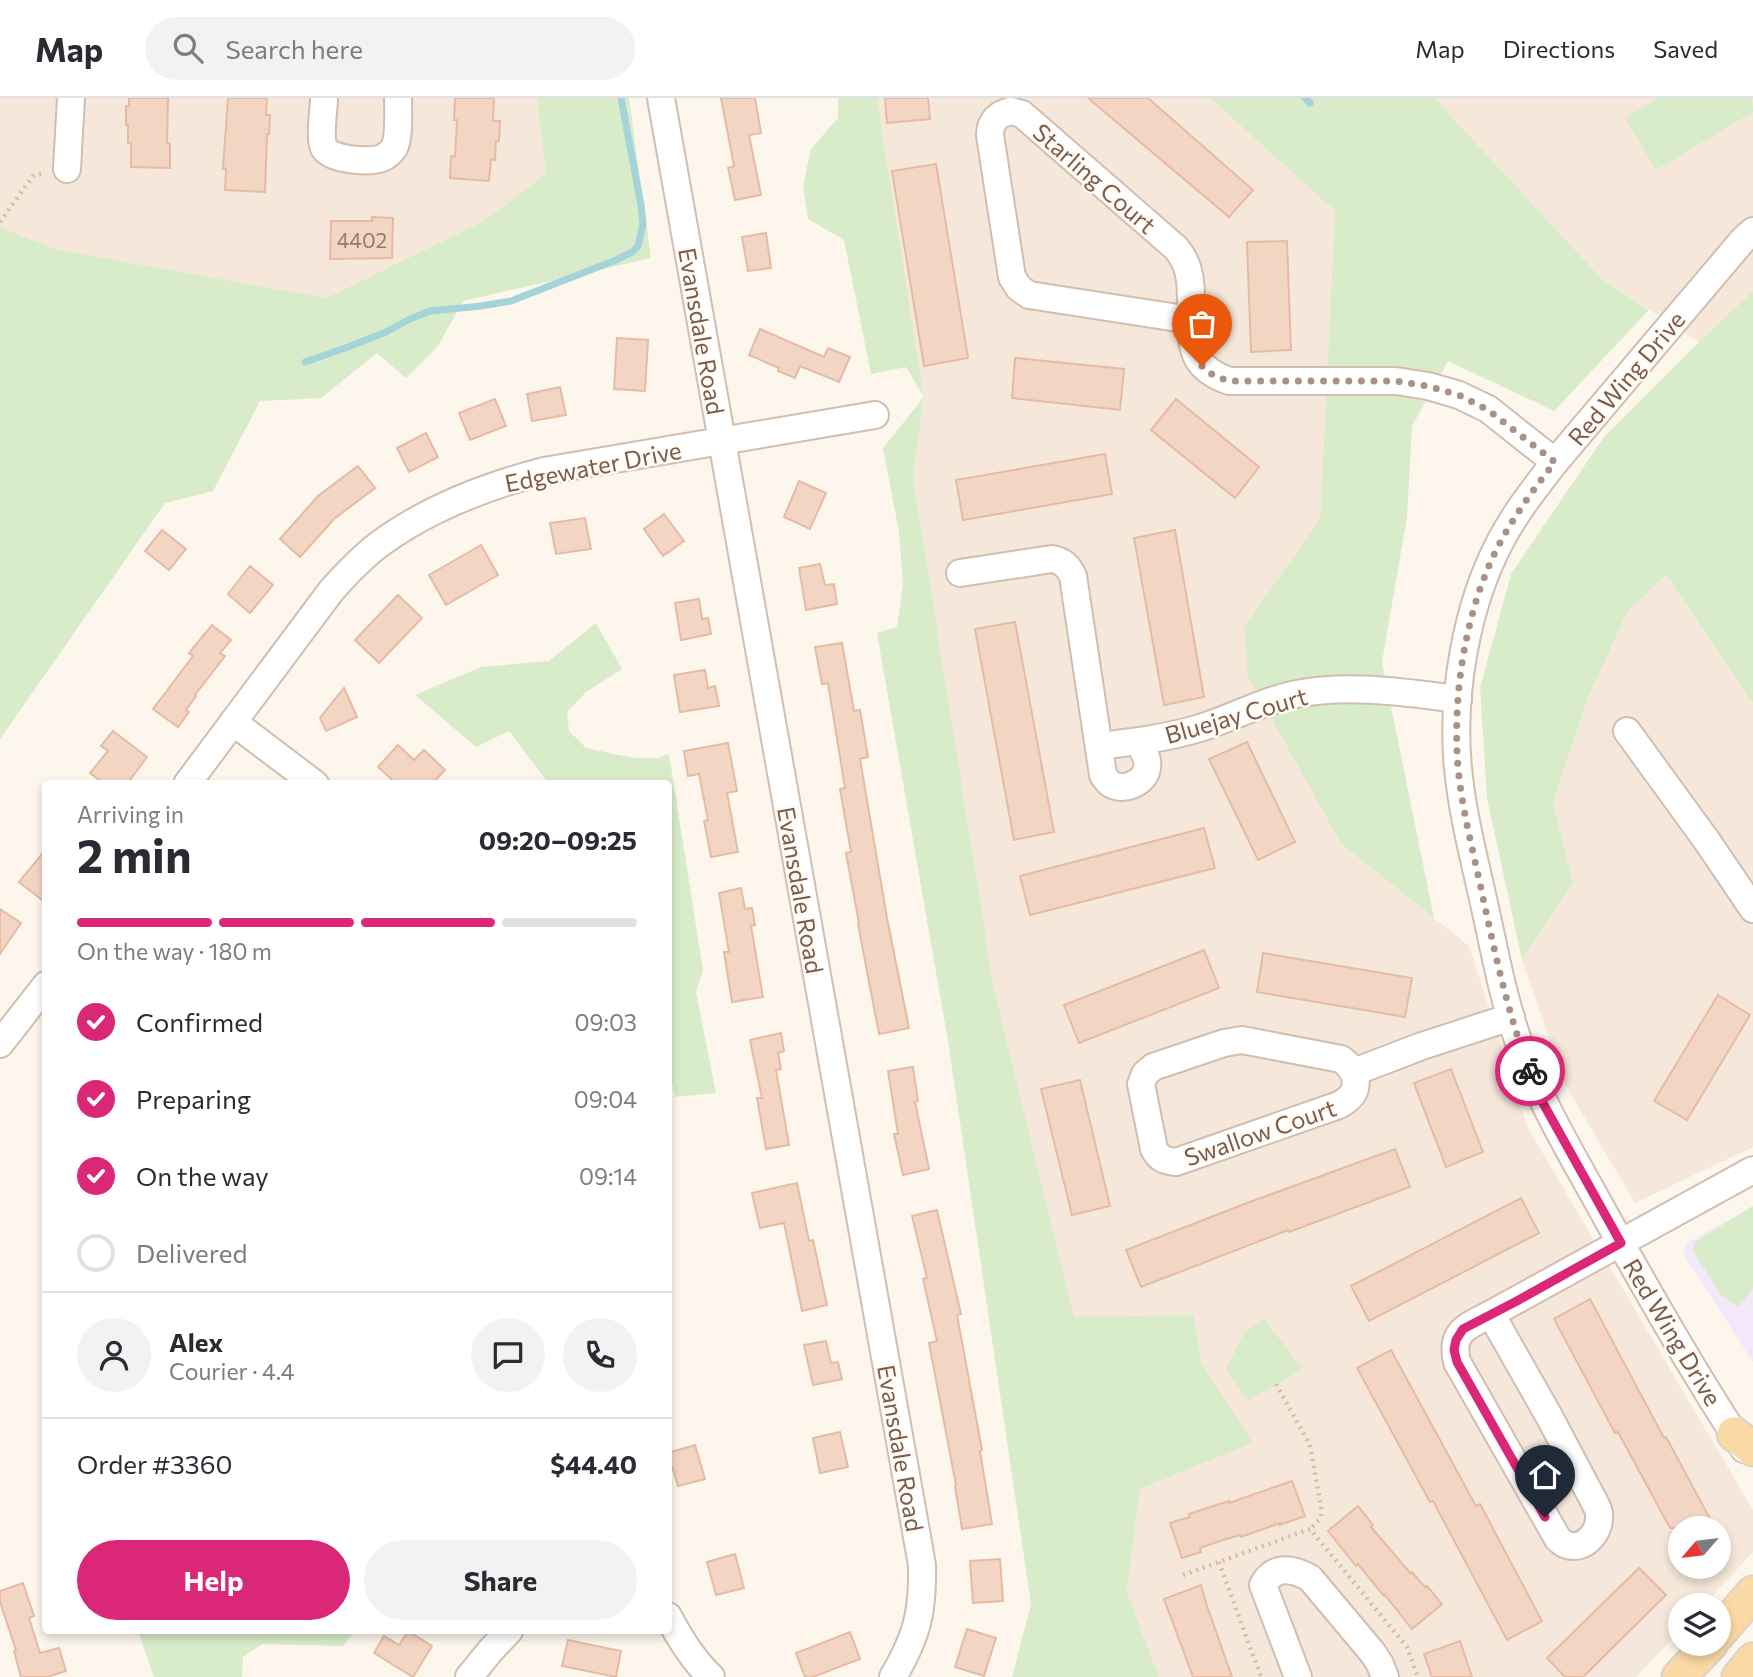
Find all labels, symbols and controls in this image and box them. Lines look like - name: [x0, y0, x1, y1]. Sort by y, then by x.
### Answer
- search box: [145, 17, 635, 80]
- text: Map: [35, 28, 103, 69]
- icon: search: [169, 29, 207, 67]
- text: Search here: [225, 33, 363, 64]
- text: Map: [1415, 34, 1465, 63]
- text: Directions: [1503, 34, 1615, 63]
- text: Saved: [1653, 34, 1718, 63]
- street label: Starling Court: [1028, 117, 1162, 239]
- house number: 4402: [337, 227, 387, 252]
- street label: Evansdale Road: [673, 245, 731, 417]
- pin: [1172, 294, 1232, 366]
- icon: bag: [1183, 305, 1221, 343]
- street label: Red Wing Drive: [1561, 305, 1691, 451]
- street label: Edgewater Drive: [502, 435, 684, 497]
- street label: Bluejay Court: [1162, 681, 1311, 749]
- text: Arriving in: [77, 800, 184, 828]
- street label: Evansdale Road: [772, 804, 830, 976]
- text: 09:20–09:25: [479, 824, 637, 855]
- text: 2 min: [77, 826, 192, 882]
- text: On the way · 180 m: [77, 937, 272, 965]
- icon: check: [77, 1003, 115, 1041]
- text: Confirmed: [136, 1006, 263, 1037]
- text: 09:03: [575, 1008, 637, 1036]
- courier: [1495, 1036, 1565, 1106]
- icon: bike: [1511, 1052, 1549, 1090]
- icon: check: [77, 1080, 115, 1118]
- text: Preparing: [136, 1083, 251, 1114]
- text: 09:04: [574, 1085, 637, 1113]
- street label: Swallow Court: [1180, 1092, 1340, 1172]
- icon: check: [77, 1157, 115, 1195]
- text: On the way: [136, 1160, 269, 1191]
- text: 09:14: [579, 1162, 637, 1190]
- text: Delivered: [136, 1237, 247, 1268]
- street label: Red Wing Drive: [1618, 1253, 1728, 1411]
- button: person: [77, 1318, 151, 1392]
- button: chat: [471, 1318, 545, 1392]
- button: phone: [563, 1318, 637, 1392]
- text: Alex: [169, 1326, 223, 1357]
- text: Courier · 4.4: [169, 1357, 295, 1385]
- street label: Evansdale Road: [872, 1362, 930, 1534]
- pin: [1515, 1445, 1575, 1517]
- text: Order #3360: [77, 1448, 232, 1479]
- text: $44.40: [550, 1448, 637, 1479]
- icon: home: [1526, 1456, 1564, 1494]
- north arrow: [1668, 1516, 1731, 1578]
- map controls: [1668, 1516, 1731, 1656]
- button: Help: [77, 1540, 350, 1620]
- button: Share: [364, 1540, 637, 1620]
- button: layers: [1668, 1593, 1731, 1656]

